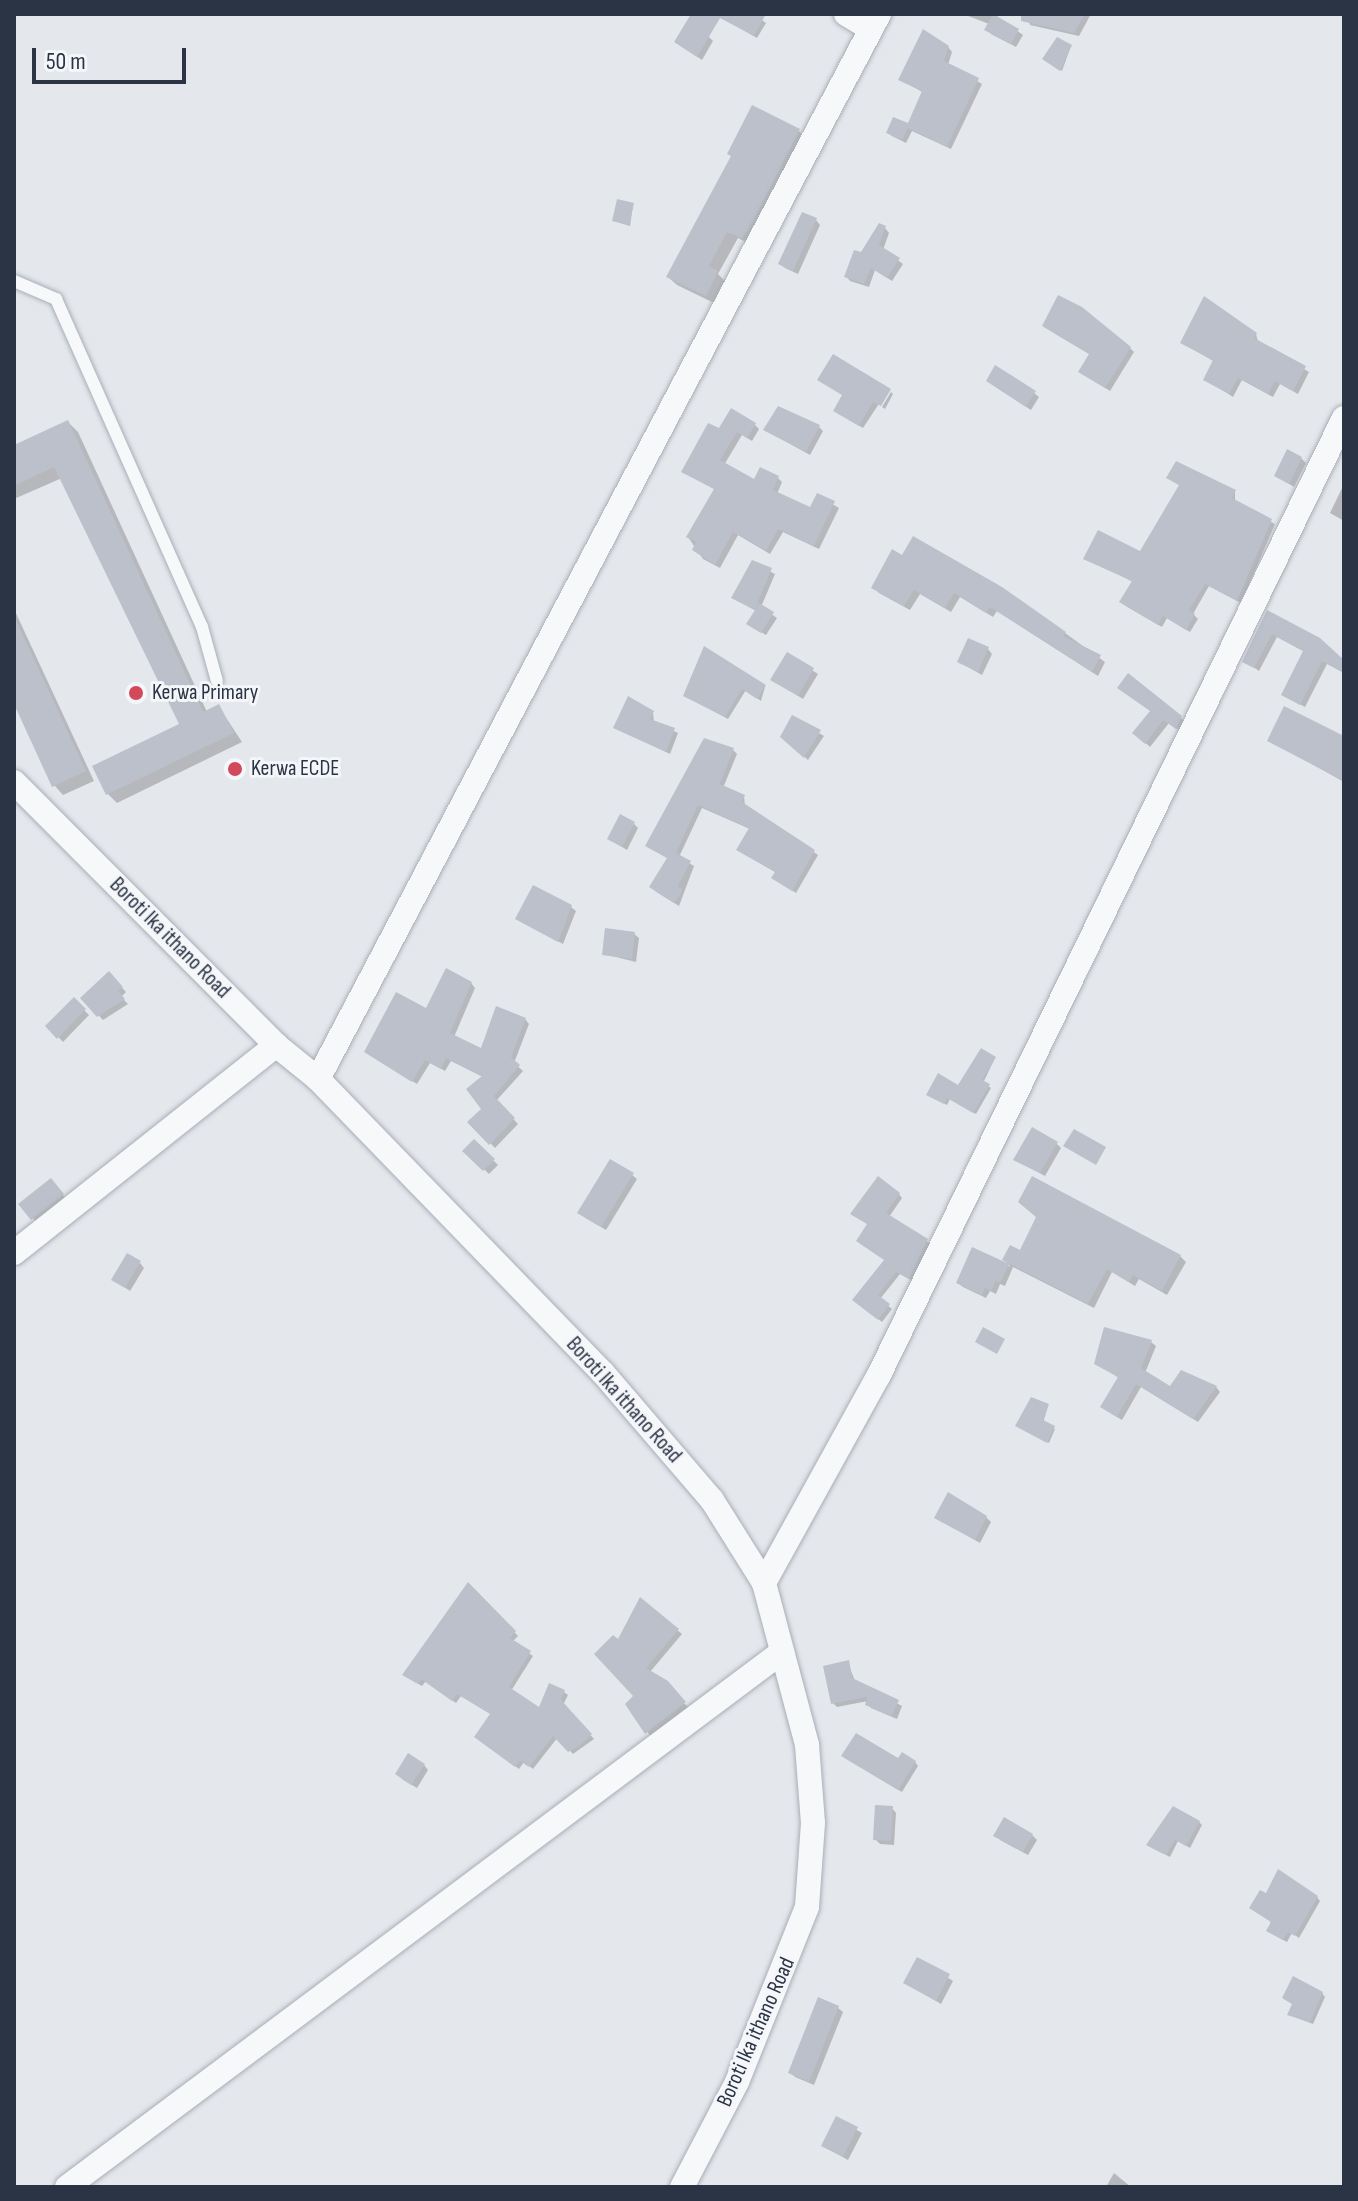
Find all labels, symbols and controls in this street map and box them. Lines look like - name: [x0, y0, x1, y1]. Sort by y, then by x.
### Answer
- scale bar: [36, 32, 190, 82]
- text: 50 m: [46, 47, 86, 76]
- place label: Kerwa Primary: [152, 680, 258, 706]
- marker: Kerwa Primary: [127, 684, 145, 702]
- place label: Kerwa ECDE: [251, 756, 339, 782]
- marker: Kerwa ECDE: [226, 760, 244, 778]
- street label: Boroti Ika ithano Road: [104, 872, 236, 1004]
- street label: Boroti Ika ithano Road: [560, 1332, 688, 1468]
- street label: Boroti Ika ithano Road: [711, 1953, 801, 2111]

